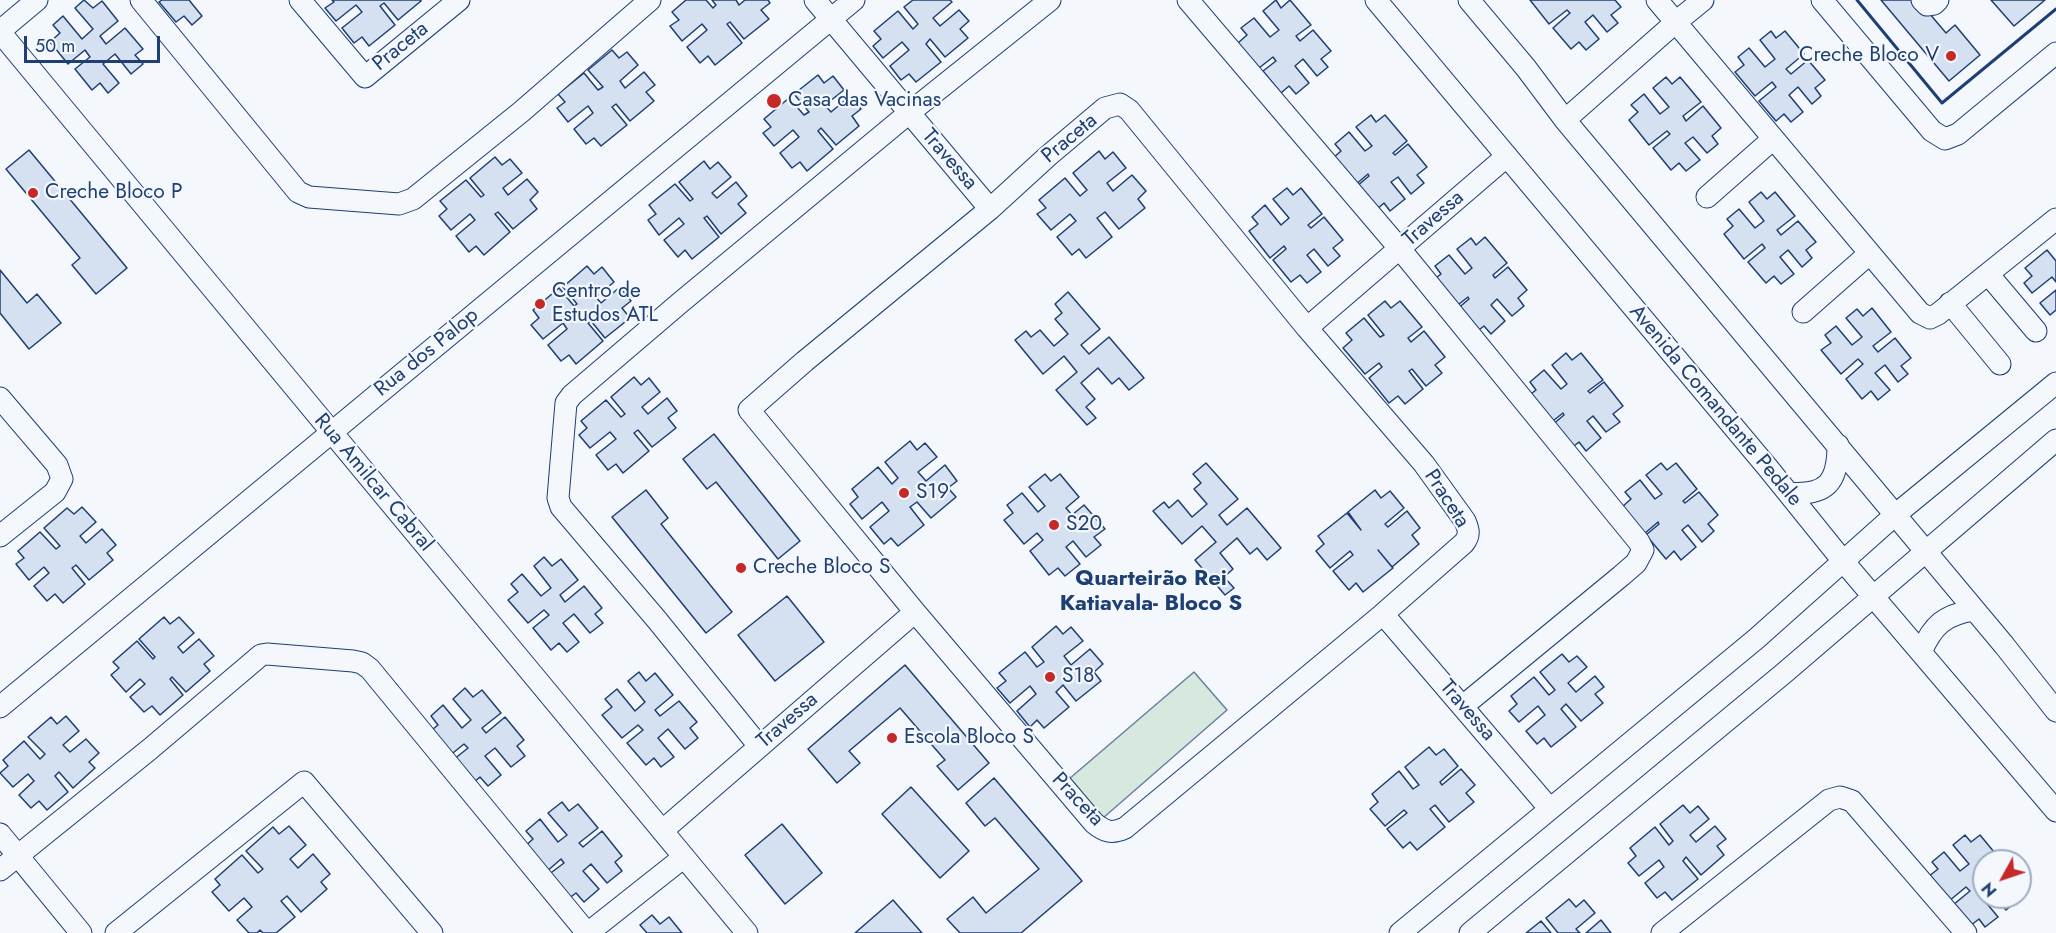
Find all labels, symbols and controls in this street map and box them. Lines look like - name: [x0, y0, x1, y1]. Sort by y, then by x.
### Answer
- street label: Praceta: [368, 17, 434, 77]
- scale bar: [27, 24, 164, 62]
- text: 50 m: [35, 33, 75, 59]
- place label: Creche Bloco V: [1799, 43, 1939, 69]
- marker: Creche Bloco V: [1944, 49, 1958, 63]
- place label: Casa das Vacinas: [788, 88, 941, 114]
- marker: Casa das Vacinas: [765, 92, 783, 110]
- street label: Praceta: [1037, 109, 1103, 169]
- street label: Travessa: [916, 125, 982, 195]
- place label: Creche Bloco P: [45, 180, 183, 206]
- marker: Creche Bloco P: [26, 186, 40, 200]
- street label: Travessa: [1399, 186, 1469, 252]
- place label: Centro de Estudos ATL: [552, 279, 658, 329]
- marker: Centro de Estudos ATL: [533, 297, 547, 311]
- street label: Avenida Comandante Pedale: [1623, 300, 1807, 512]
- street label: Rua dos Palop: [370, 303, 484, 403]
- street label: Rua Amilcar Cabral: [308, 409, 438, 557]
- street label: Praceta: [1418, 465, 1474, 533]
- place label: S19: [916, 480, 949, 506]
- marker: S19: [897, 486, 911, 500]
- place label: S20: [1066, 512, 1102, 538]
- marker: S20: [1047, 518, 1061, 532]
- place label: Creche Bloco S: [753, 555, 891, 581]
- marker: Creche Bloco S: [734, 561, 748, 575]
- district label: Quarteirão Rei Katiavala- Bloco S: [1060, 567, 1242, 618]
- place label: S18: [1062, 664, 1094, 690]
- marker: S18: [1043, 670, 1057, 684]
- street label: Travessa: [1434, 676, 1500, 746]
- street label: Travessa: [753, 688, 823, 754]
- place label: Escola Bloco S: [904, 725, 1034, 751]
- marker: Escola Bloco S: [885, 731, 899, 745]
- street label: Praceta: [1046, 768, 1108, 832]
- north arrow: [1972, 849, 2032, 909]
- text: N: [1976, 877, 2002, 902]

